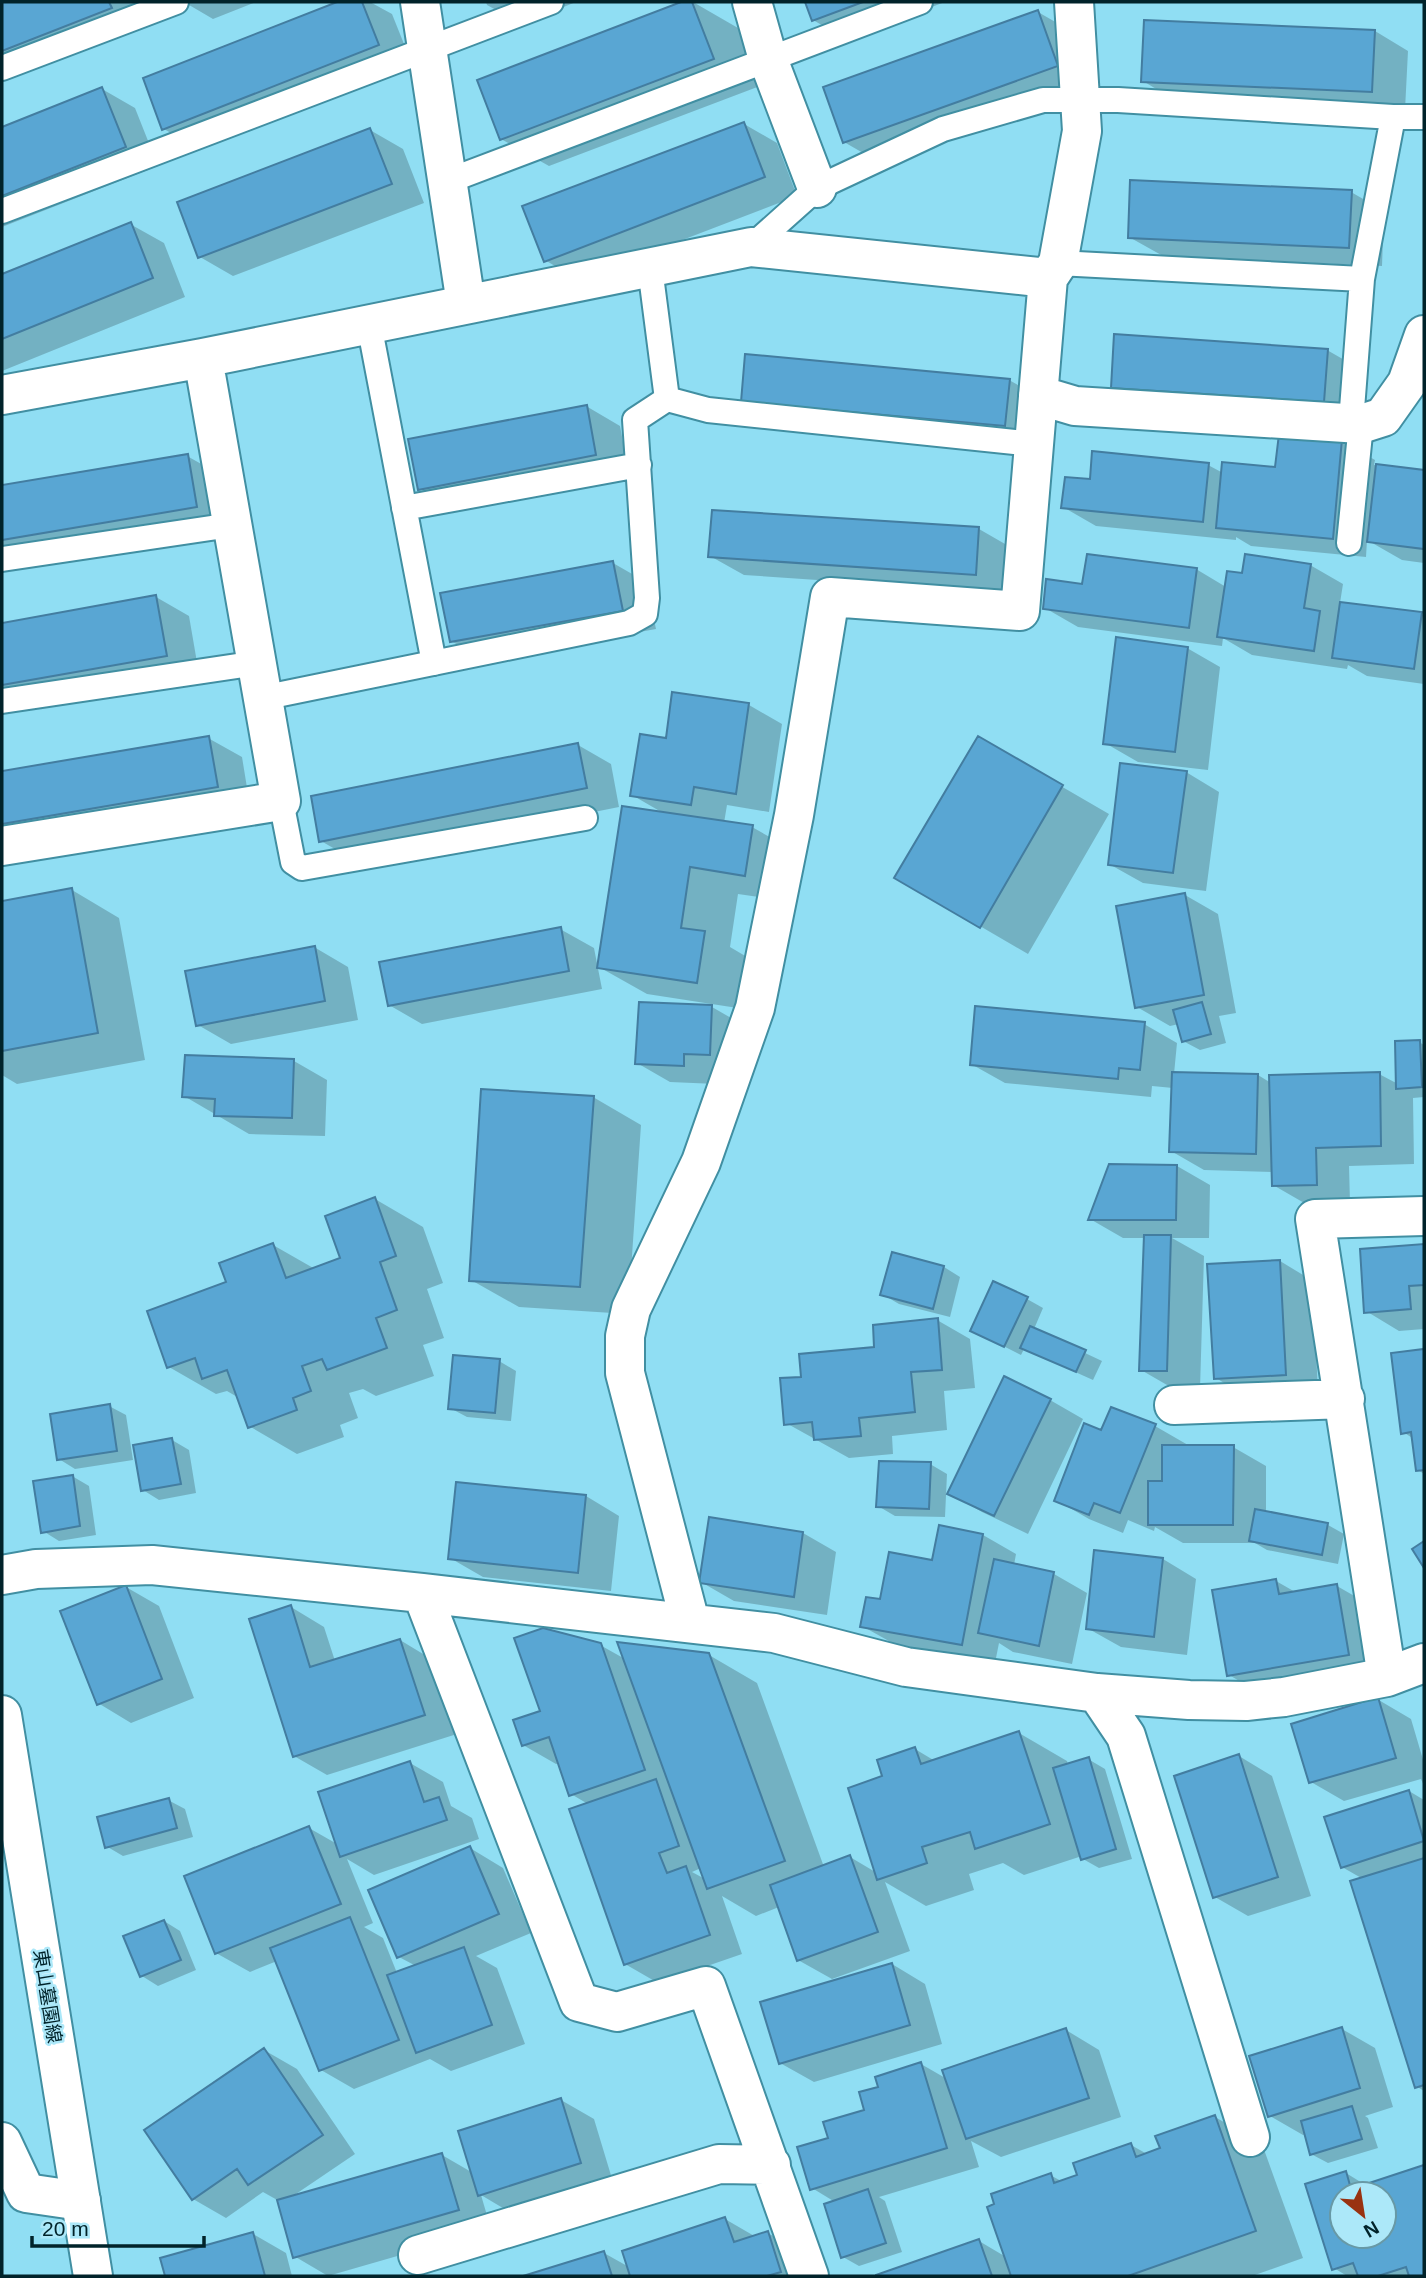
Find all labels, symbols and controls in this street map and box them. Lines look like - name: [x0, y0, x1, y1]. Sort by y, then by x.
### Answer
- street label: 東山墓園線: [30, 1948, 65, 2045]
- north arrow: [1328, 2180, 1398, 2250]
- scale bar: [32, 2204, 203, 2248]
- text: 20 m: [42, 2217, 89, 2240]
- text: N: [1360, 2217, 1382, 2242]

